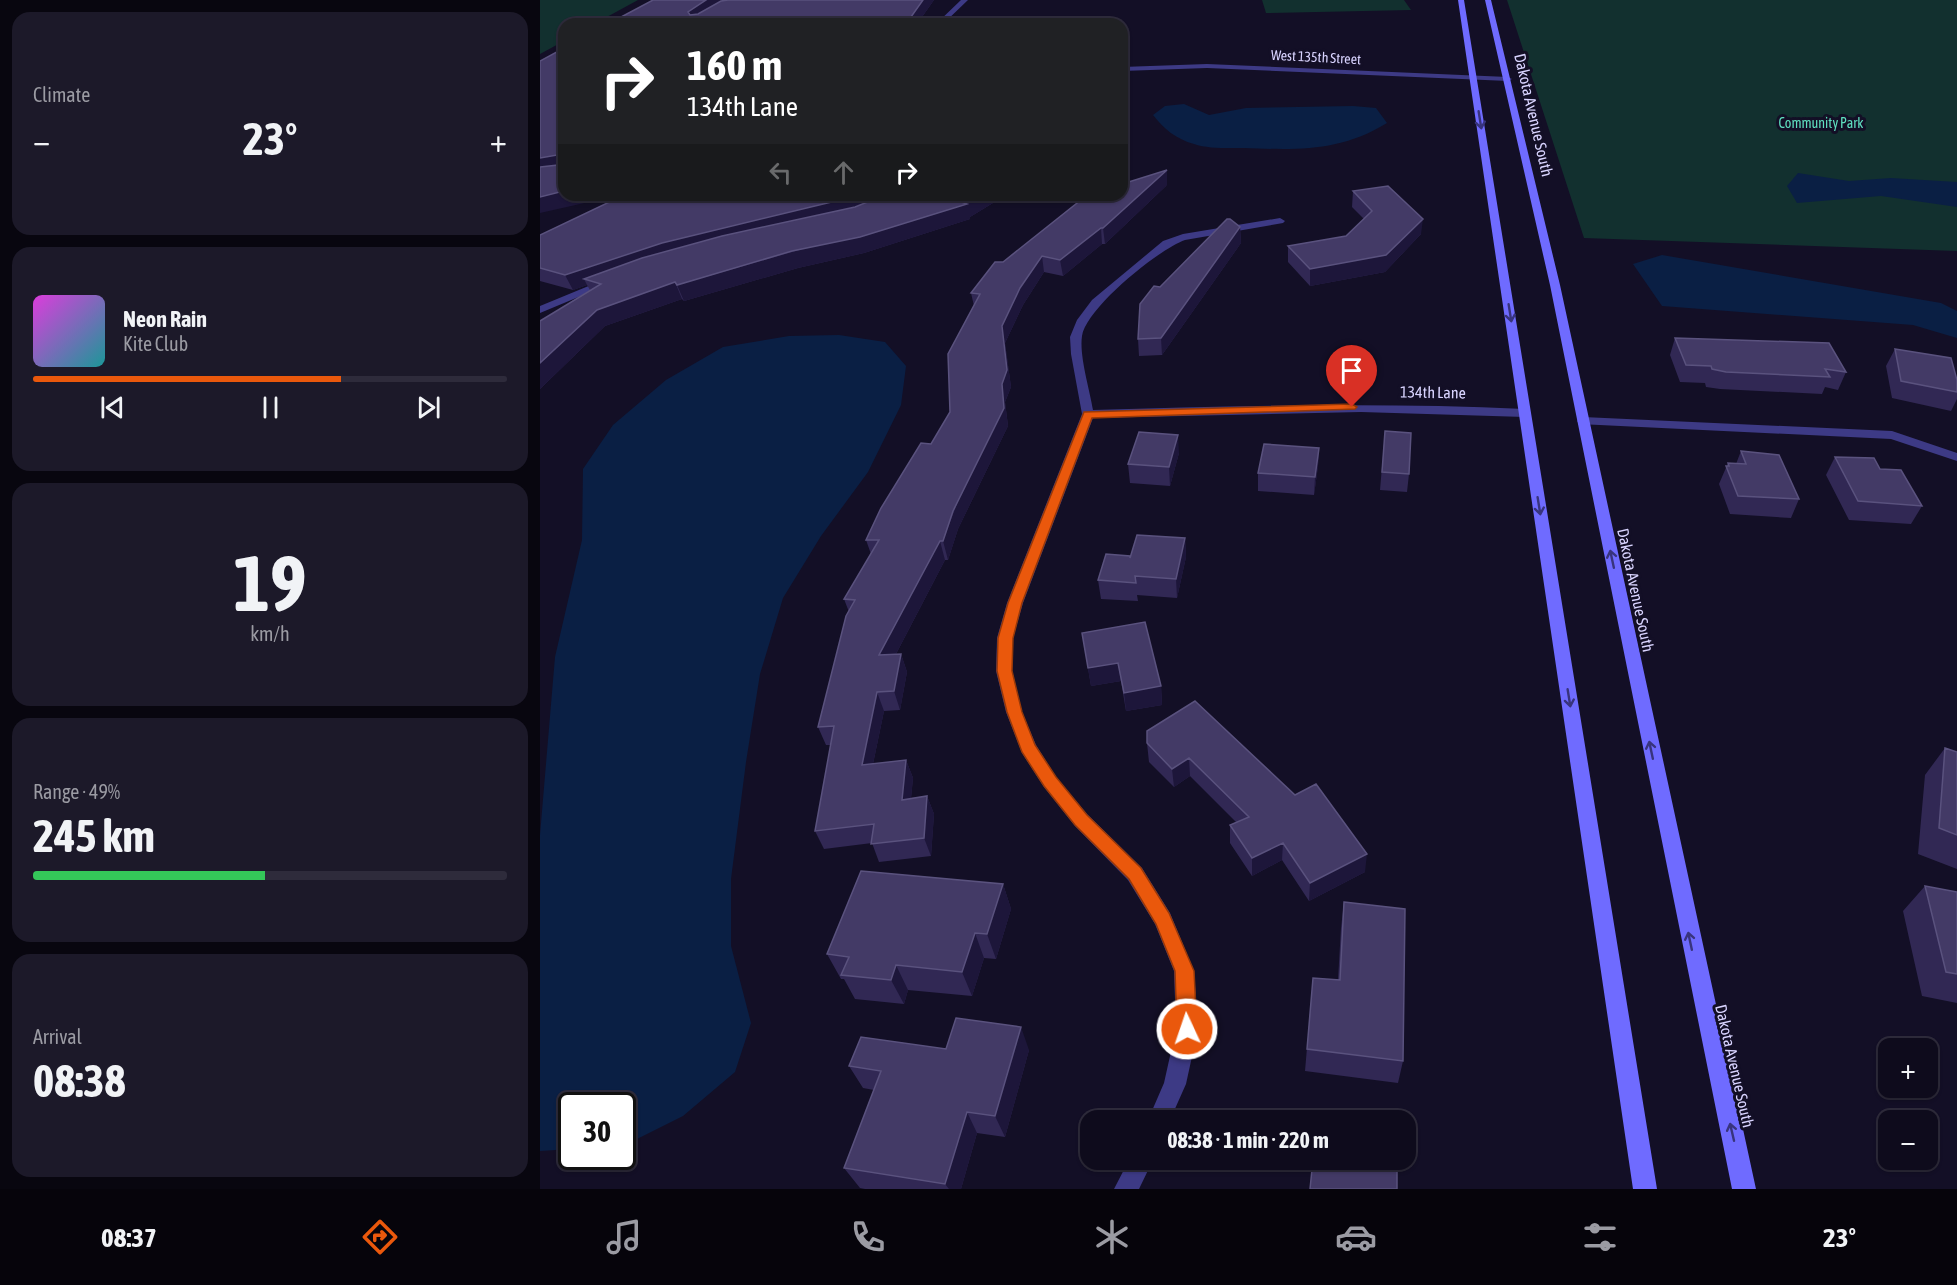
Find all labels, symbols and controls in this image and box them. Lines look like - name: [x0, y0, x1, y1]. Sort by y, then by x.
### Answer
- text: 160 m: [687, 41, 782, 89]
- icon: right: [588, 42, 666, 120]
- street label: West 135th Street: [1271, 47, 1361, 67]
- street label: Dakota Avenue South: [1511, 52, 1557, 178]
- text: Climate: [33, 83, 90, 106]
- text: 134th Lane: [687, 91, 798, 122]
- one-way arrow: [1474, 110, 1485, 129]
- text: 23°: [243, 113, 297, 165]
- park label: Community Park: [1779, 115, 1863, 131]
- text: −: [33, 121, 50, 159]
- text: +: [490, 121, 507, 159]
- icon: left: [764, 156, 797, 189]
- icon: ahead: [827, 156, 860, 189]
- icon: right: [890, 156, 923, 189]
- one-way arrow: [1504, 302, 1515, 322]
- text: Neon Rain: [123, 306, 207, 332]
- text: Kite Club: [123, 332, 188, 355]
- pin: [1326, 345, 1377, 407]
- icon: arrive: [1335, 354, 1368, 387]
- street label: 134th Lane: [1400, 382, 1466, 402]
- icon: previous: [96, 391, 129, 424]
- icon: pause: [254, 391, 287, 424]
- icon: next: [412, 391, 445, 424]
- one-way arrow: [1534, 495, 1545, 515]
- street label: Dakota Avenue South: [1614, 527, 1658, 653]
- text: 19: [233, 538, 307, 628]
- one-way arrow: [1606, 550, 1617, 570]
- text: km/h: [250, 622, 290, 645]
- one-way arrow: [1564, 688, 1575, 708]
- one-way arrow: [1645, 741, 1656, 761]
- text: Range · 49%: [33, 780, 120, 803]
- text: 245 km: [33, 810, 155, 862]
- one-way arrow: [1684, 932, 1695, 952]
- position arrow: [1155, 997, 1219, 1061]
- street label: Dakota Avenue South: [1712, 1003, 1758, 1129]
- text: Arrival: [33, 1025, 82, 1048]
- map controls: [1878, 1038, 1938, 1170]
- button: +: [1878, 1038, 1938, 1098]
- text: 08:38: [33, 1055, 126, 1107]
- speed limit sign: 30: [558, 1092, 636, 1170]
- button: −: [1878, 1110, 1938, 1170]
- one-way arrow: [1725, 1123, 1737, 1142]
- text: 08:38 · 1 min · 220 m: [1167, 1127, 1329, 1153]
- icon: directions: [359, 1216, 401, 1258]
- icon: music: [603, 1216, 645, 1258]
- icon: phone: [847, 1216, 889, 1258]
- icon: climate: [1091, 1216, 1133, 1258]
- icon: car: [1335, 1216, 1377, 1258]
- icon: filters: [1579, 1216, 1621, 1258]
- text: 08:37: [101, 1222, 157, 1253]
- text: 23°: [1823, 1222, 1856, 1253]

